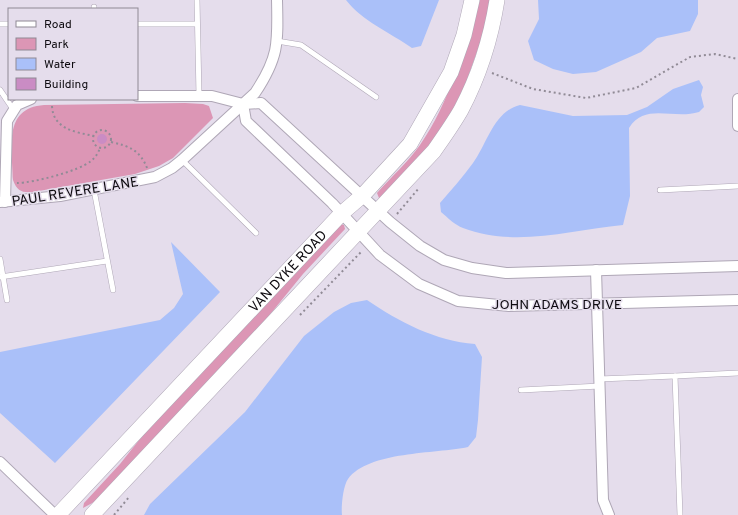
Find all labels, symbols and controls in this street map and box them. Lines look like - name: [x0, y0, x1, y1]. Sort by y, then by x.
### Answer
- legend: [8, 8, 138, 100]
- text: Road: [44, 17, 72, 33]
- text: Park: [44, 37, 69, 53]
- text: Water: [44, 57, 76, 73]
- text: Building: [44, 77, 88, 93]
- street label: PAUL REVERE LANE: [11, 174, 140, 211]
- street label: VAN DYKE ROAD: [246, 227, 331, 317]
- street label: JOHN ADAMS DRIVE: [492, 297, 622, 314]

